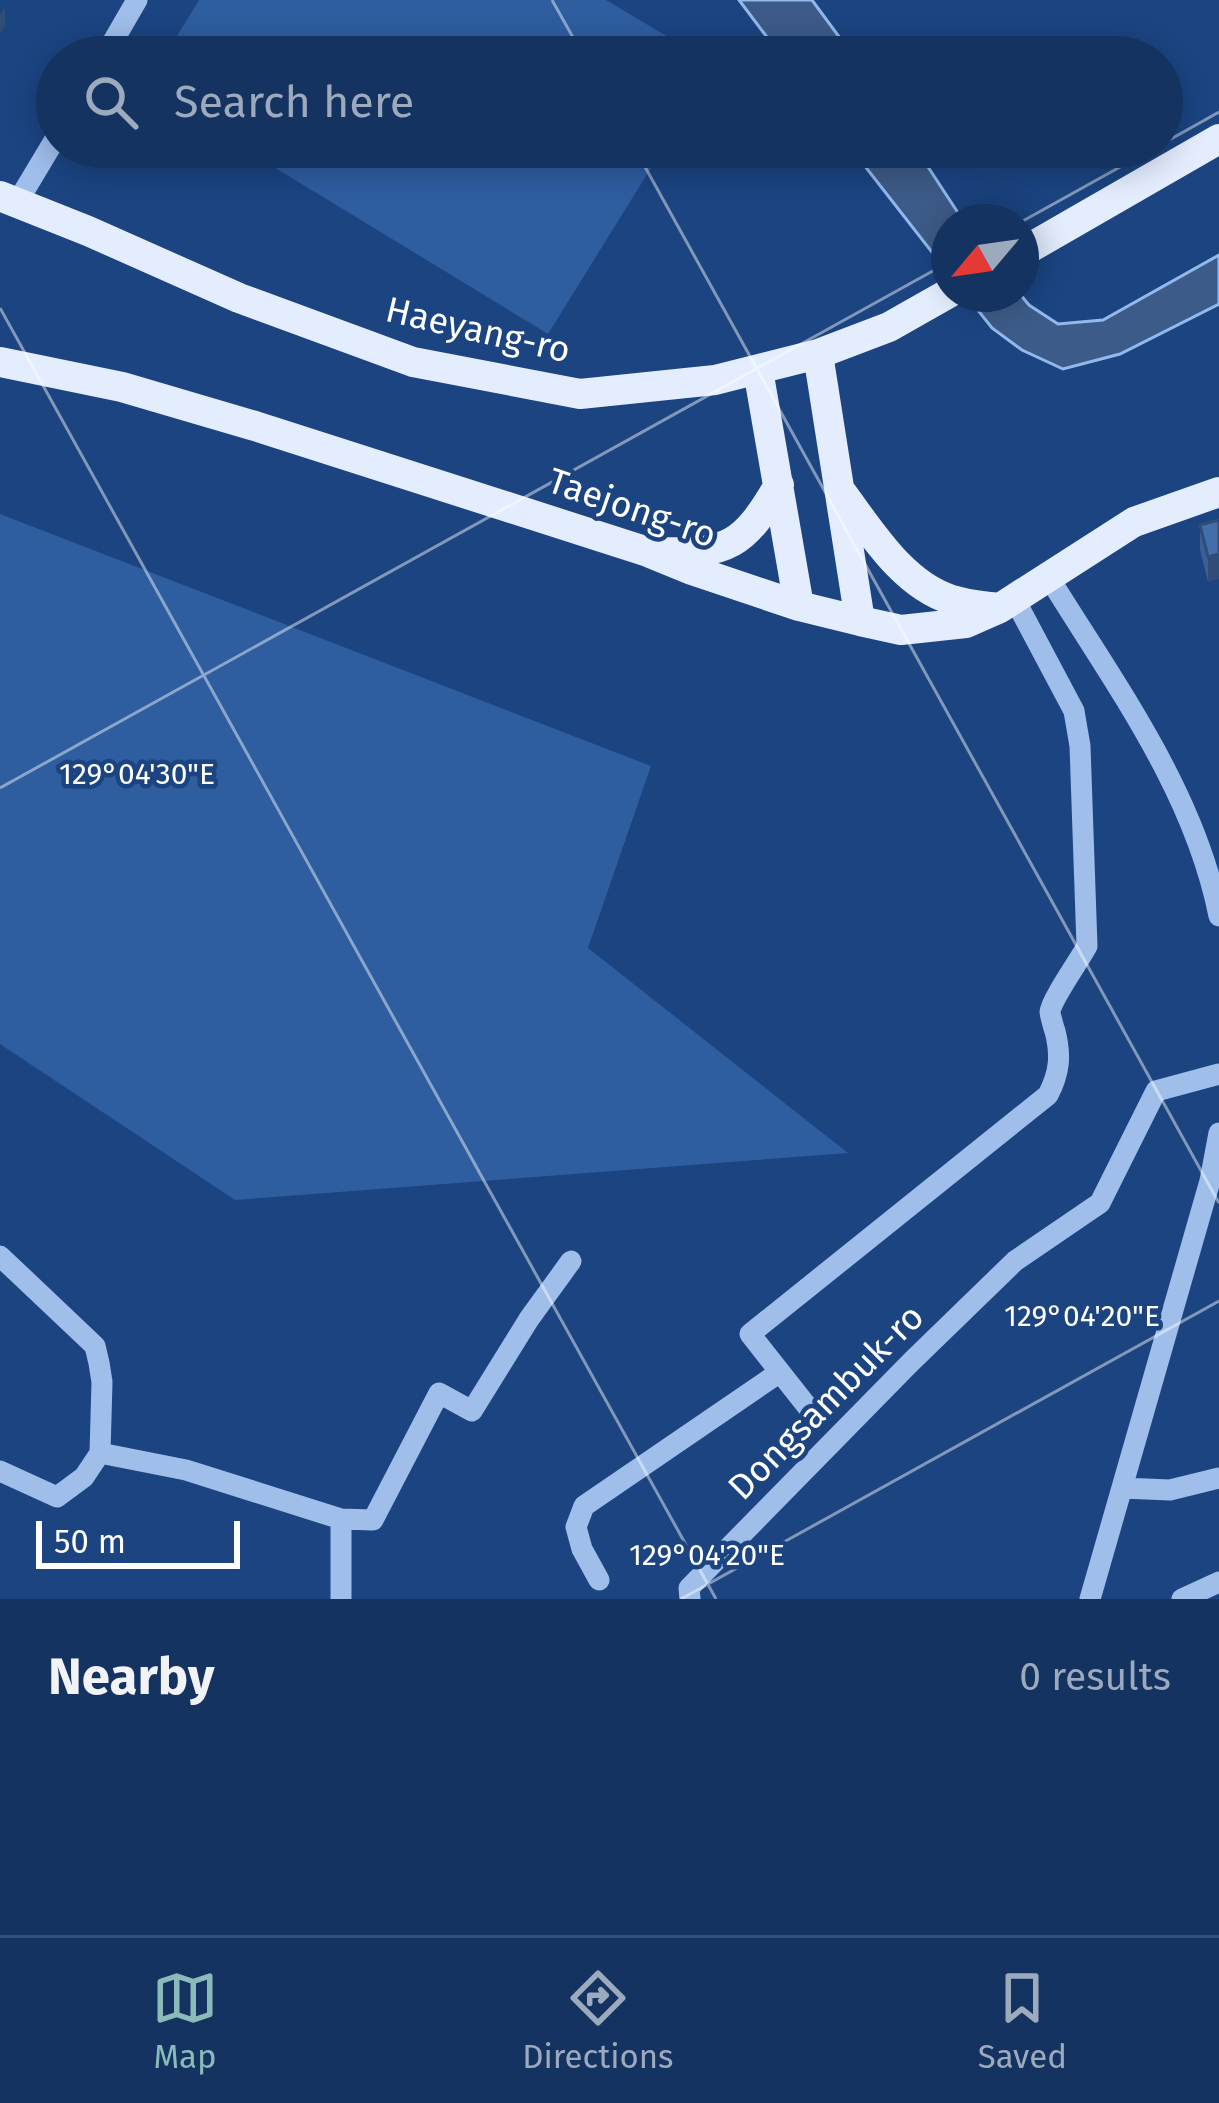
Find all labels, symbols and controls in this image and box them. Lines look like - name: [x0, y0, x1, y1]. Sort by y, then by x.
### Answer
- search box: [36, 36, 1183, 168]
- icon: search: [78, 69, 144, 135]
- text: Search here: [174, 75, 414, 129]
- north arrow: [931, 204, 1039, 312]
- street label: Haeyang-ro: [381, 287, 575, 373]
- street label: Taejong-ro: [542, 459, 722, 557]
- text: 129°04'30"E: [59, 756, 215, 792]
- street label: Dongsambuk-ro: [719, 1295, 933, 1509]
- text: 129°04'20"E: [1004, 1298, 1160, 1334]
- scale bar: [36, 1515, 240, 1568]
- text: 50 m: [54, 1522, 126, 1562]
- text: 129°04'20"E: [629, 1537, 785, 1573]
- text: Nearby: [48, 1646, 214, 1708]
- text: 0 results: [1019, 1654, 1171, 1700]
- tab: Map: [152, 1965, 218, 2077]
- tab: Directions: [522, 1965, 674, 2077]
- tab: Saved: [978, 1965, 1067, 2077]

